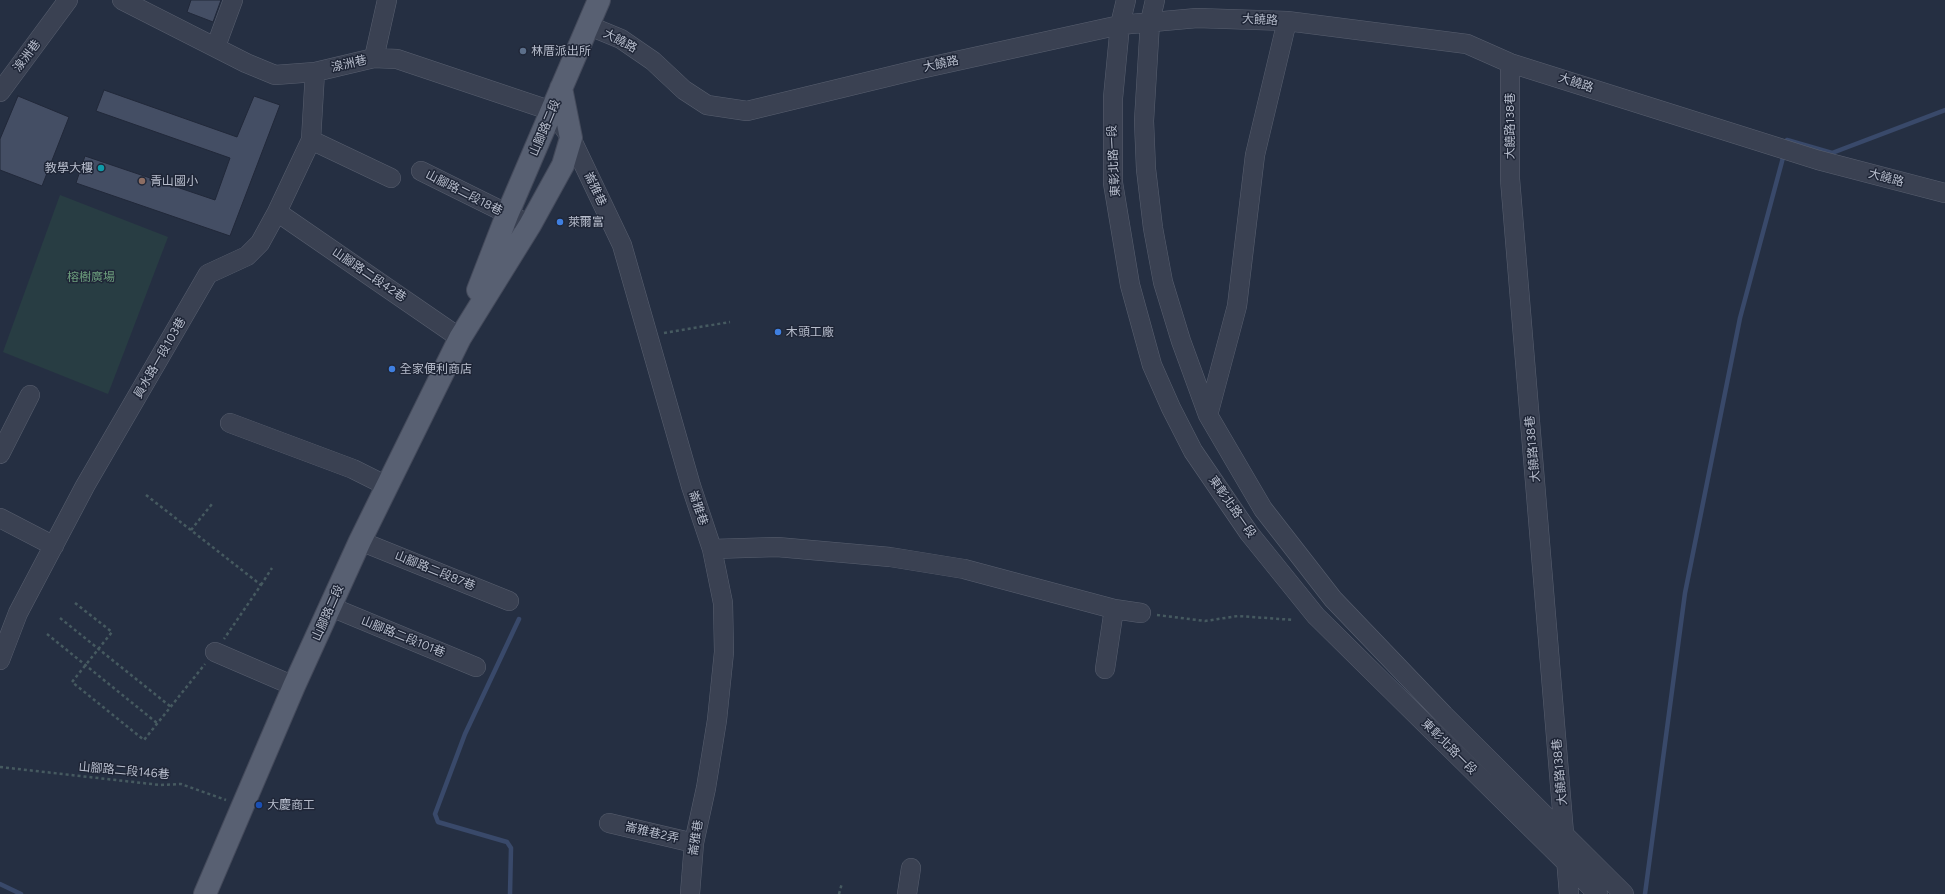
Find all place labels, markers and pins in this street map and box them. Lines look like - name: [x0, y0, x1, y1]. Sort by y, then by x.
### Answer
- place label: 林厝派出所: [531, 44, 591, 58]
- marker: 林厝派出所: [518, 46, 528, 56]
- place label: 教學大樓: [45, 161, 93, 175]
- marker: 教學大樓: [96, 163, 106, 173]
- place label: 青山國小: [150, 174, 198, 188]
- marker: 青山國小: [137, 176, 147, 186]
- place label: 萊爾富: [568, 215, 604, 229]
- marker: 萊爾富: [555, 217, 565, 227]
- place label: 木頭工廠: [786, 325, 834, 339]
- marker: 木頭工廠: [773, 327, 783, 337]
- place label: 全家便利商店: [400, 362, 472, 376]
- marker: 全家便利商店: [387, 364, 397, 374]
- place label: 大慶商工: [267, 798, 315, 812]
- marker: 大慶商工: [254, 800, 264, 810]

